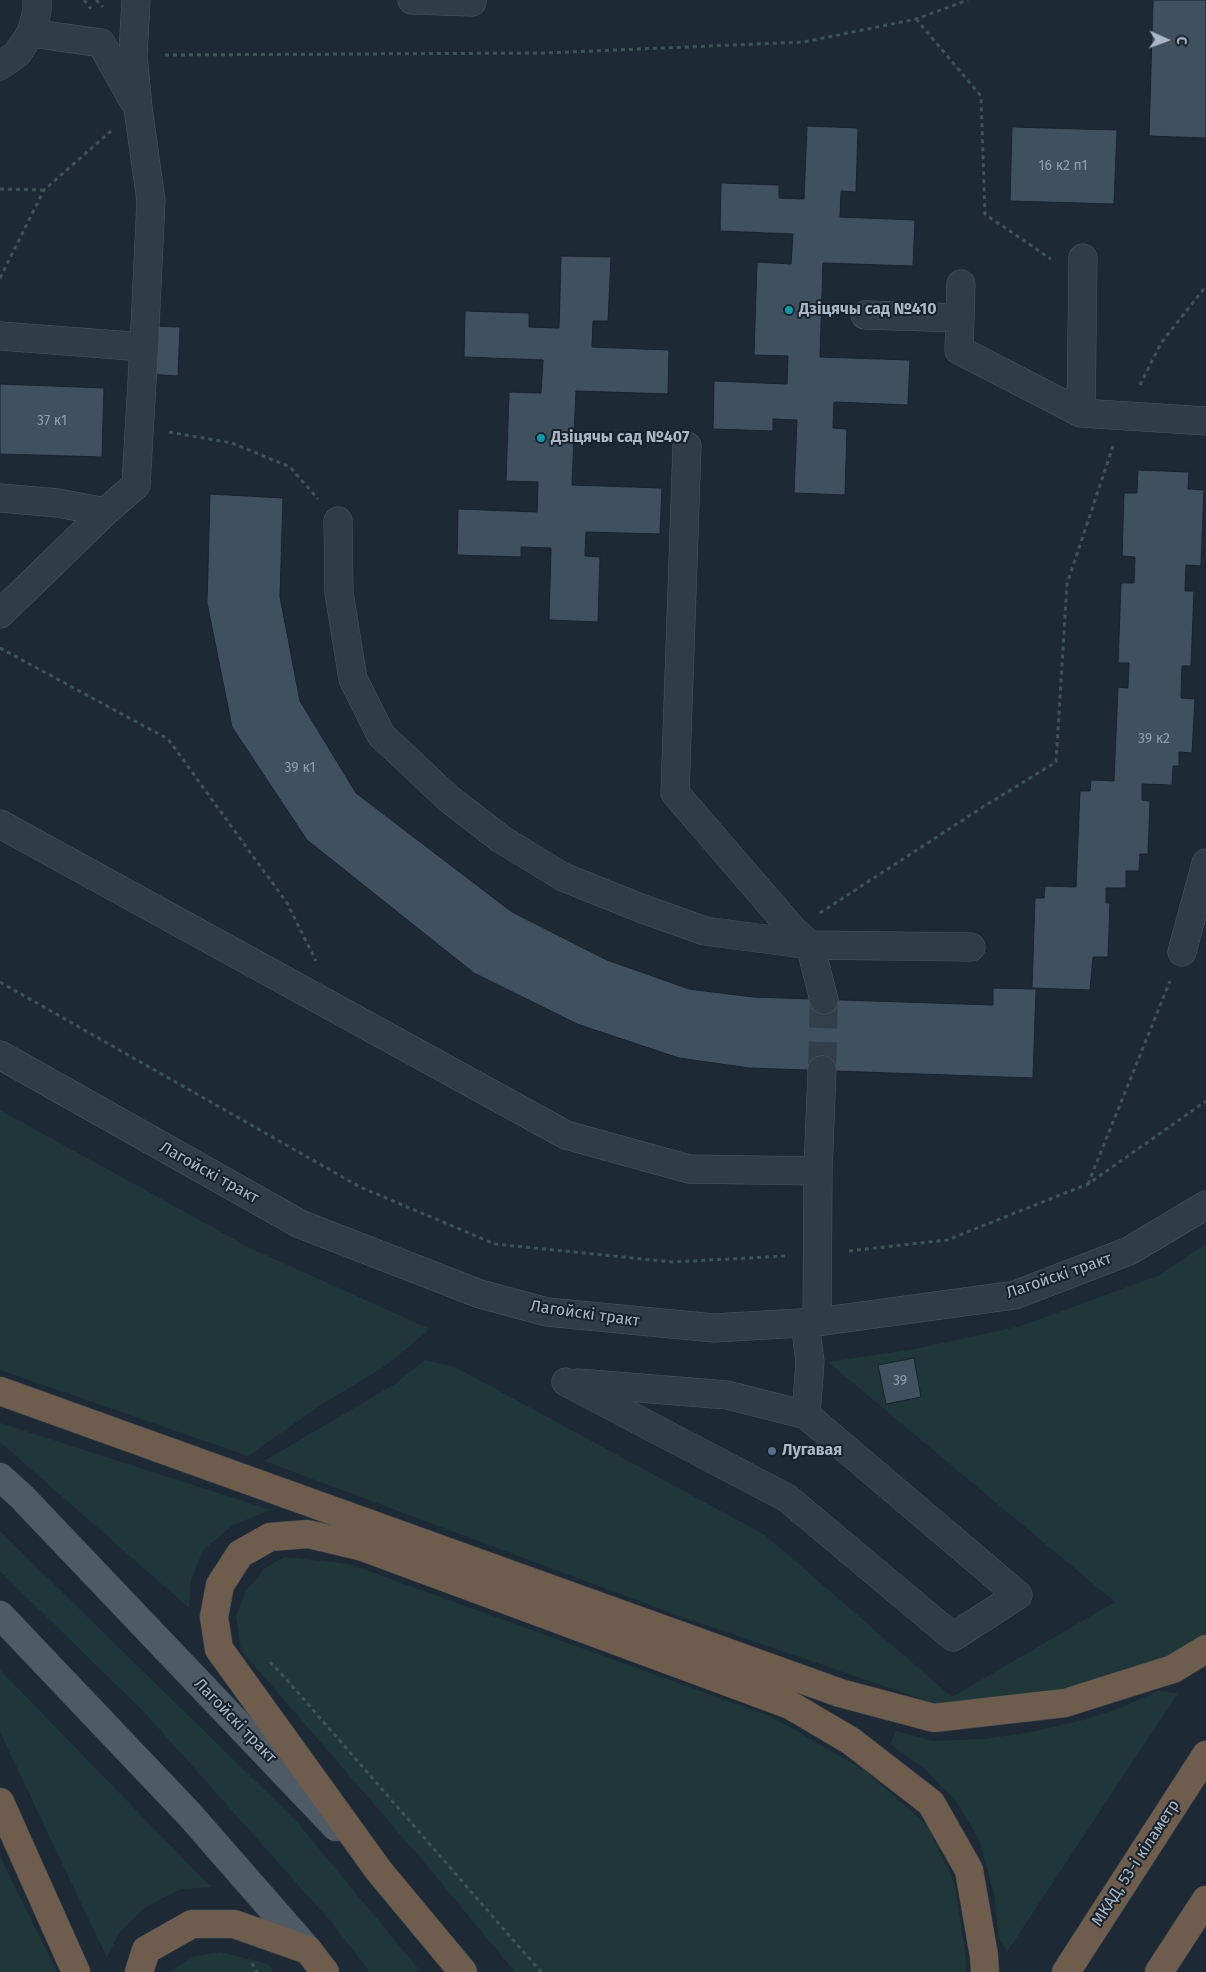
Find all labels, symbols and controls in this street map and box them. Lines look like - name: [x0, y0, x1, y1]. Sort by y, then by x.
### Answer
- north arrow: [1141, 15, 1191, 65]
- text: С: [1173, 36, 1190, 45]
- house number: 16 к2 п1: [1038, 158, 1088, 174]
- place label: Дзіцячы сад №410: [799, 300, 937, 320]
- marker: Дзіцячы сад №410: [783, 304, 795, 316]
- house number: 37 к1: [37, 413, 67, 429]
- place label: Дзіцячы сад №407: [551, 428, 689, 448]
- marker: Дзіцячы сад №407: [535, 432, 547, 444]
- house number: 39 к2: [1138, 731, 1170, 747]
- house number: 39 к1: [285, 760, 315, 776]
- street label: Лагойскі тракт: [156, 1138, 262, 1208]
- street label: Лагойскі тракт: [1004, 1249, 1114, 1303]
- street label: Лагойскі тракт: [529, 1297, 641, 1331]
- house number: 39: [893, 1373, 907, 1389]
- place label: Лугавая: [782, 1441, 842, 1461]
- marker: Лугавая: [766, 1445, 778, 1457]
- street label: Лагойскі тракт: [190, 1675, 280, 1767]
- street label: МКАД, 53-і кіламетр: [1088, 1796, 1184, 1930]

